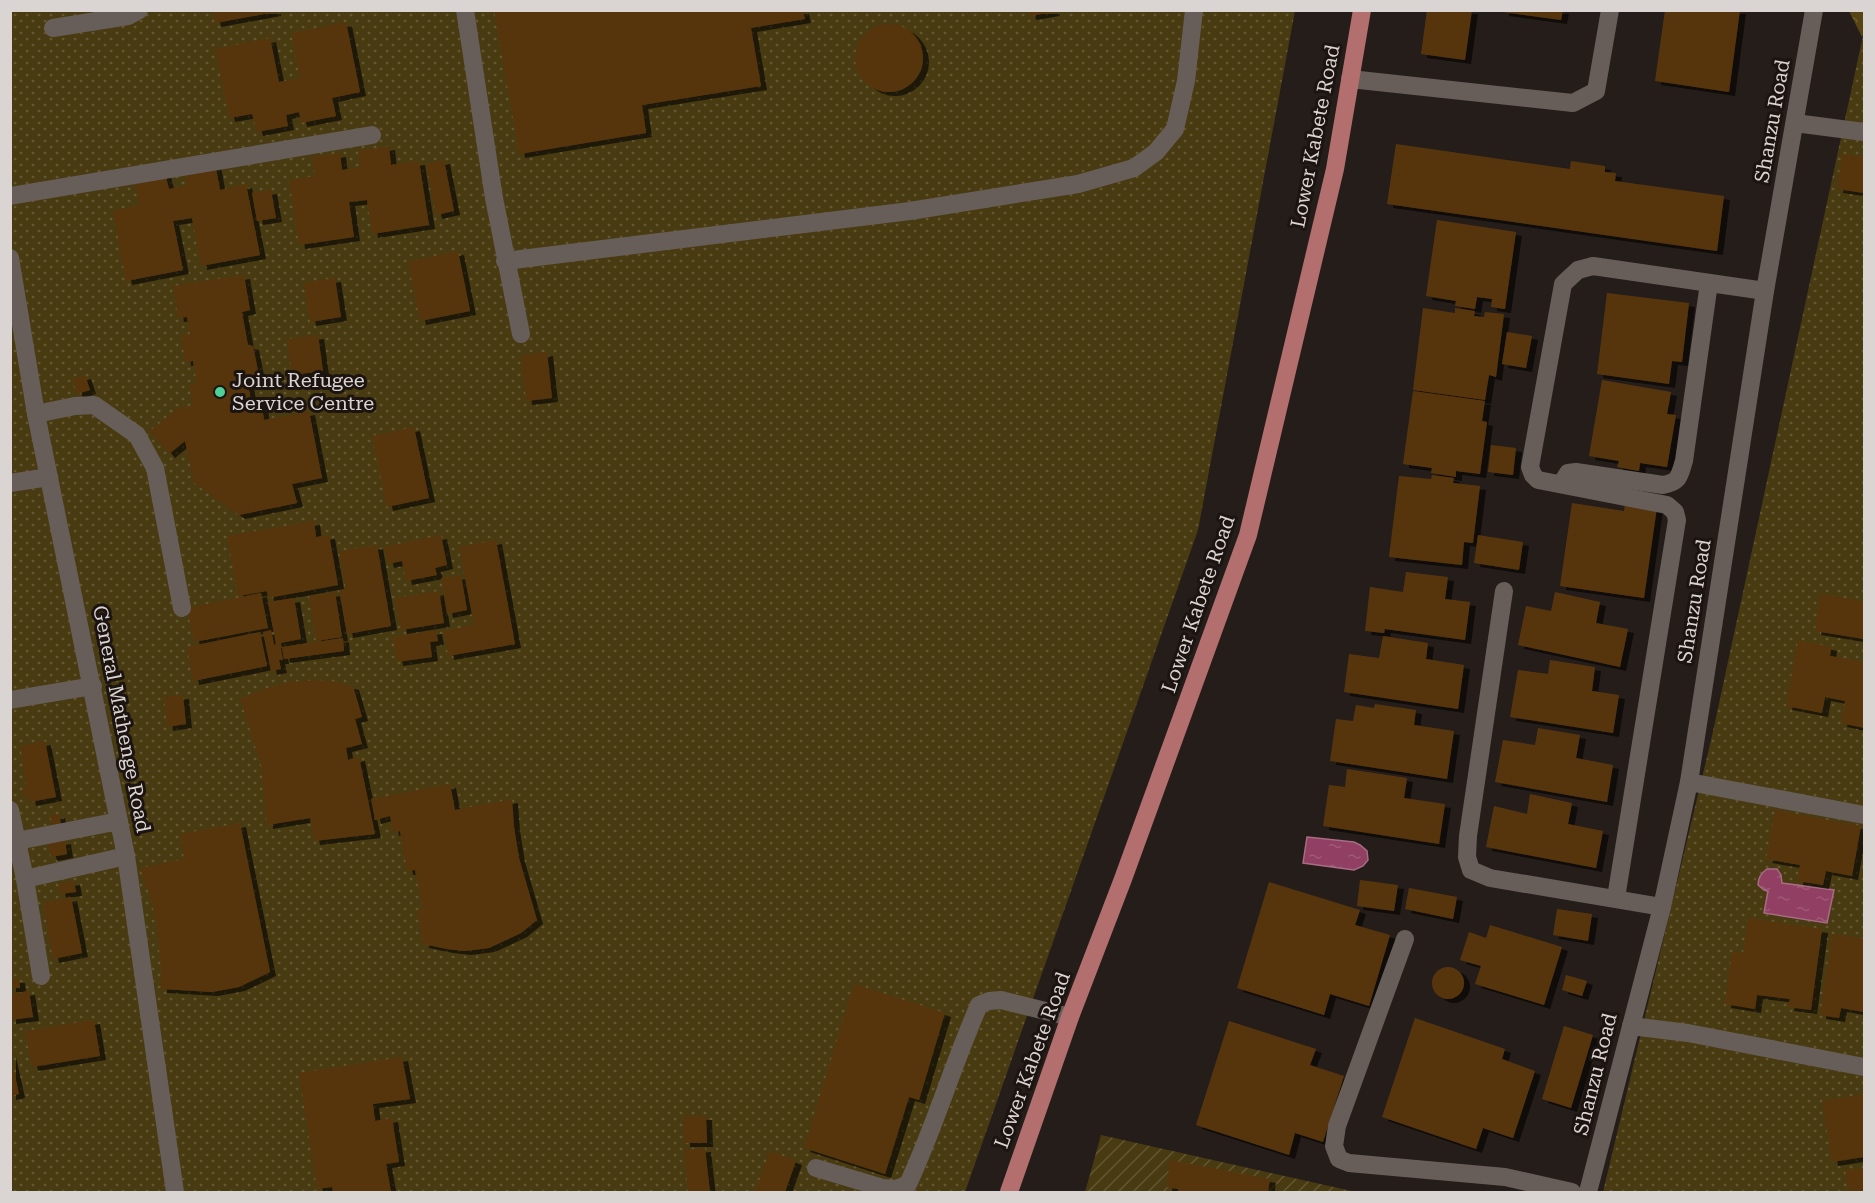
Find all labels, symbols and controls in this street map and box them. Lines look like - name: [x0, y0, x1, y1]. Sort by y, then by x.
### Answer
- street label: Lower Kabete Road: [1285, 42, 1345, 230]
- street label: Shanzu Road: [1749, 57, 1795, 185]
- place label: Joint Refugee Service Centre: [232, 368, 374, 415]
- marker: Joint Refugee Service Centre: [213, 385, 227, 399]
- street label: Lower Kabete Road: [1156, 512, 1240, 696]
- street label: Shanzu Road: [1672, 537, 1716, 665]
- street label: General Mathenge Road: [88, 603, 156, 835]
- street label: Lower Kabete Road: [989, 968, 1075, 1152]
- street label: Shanzu Road: [1568, 1010, 1622, 1138]

